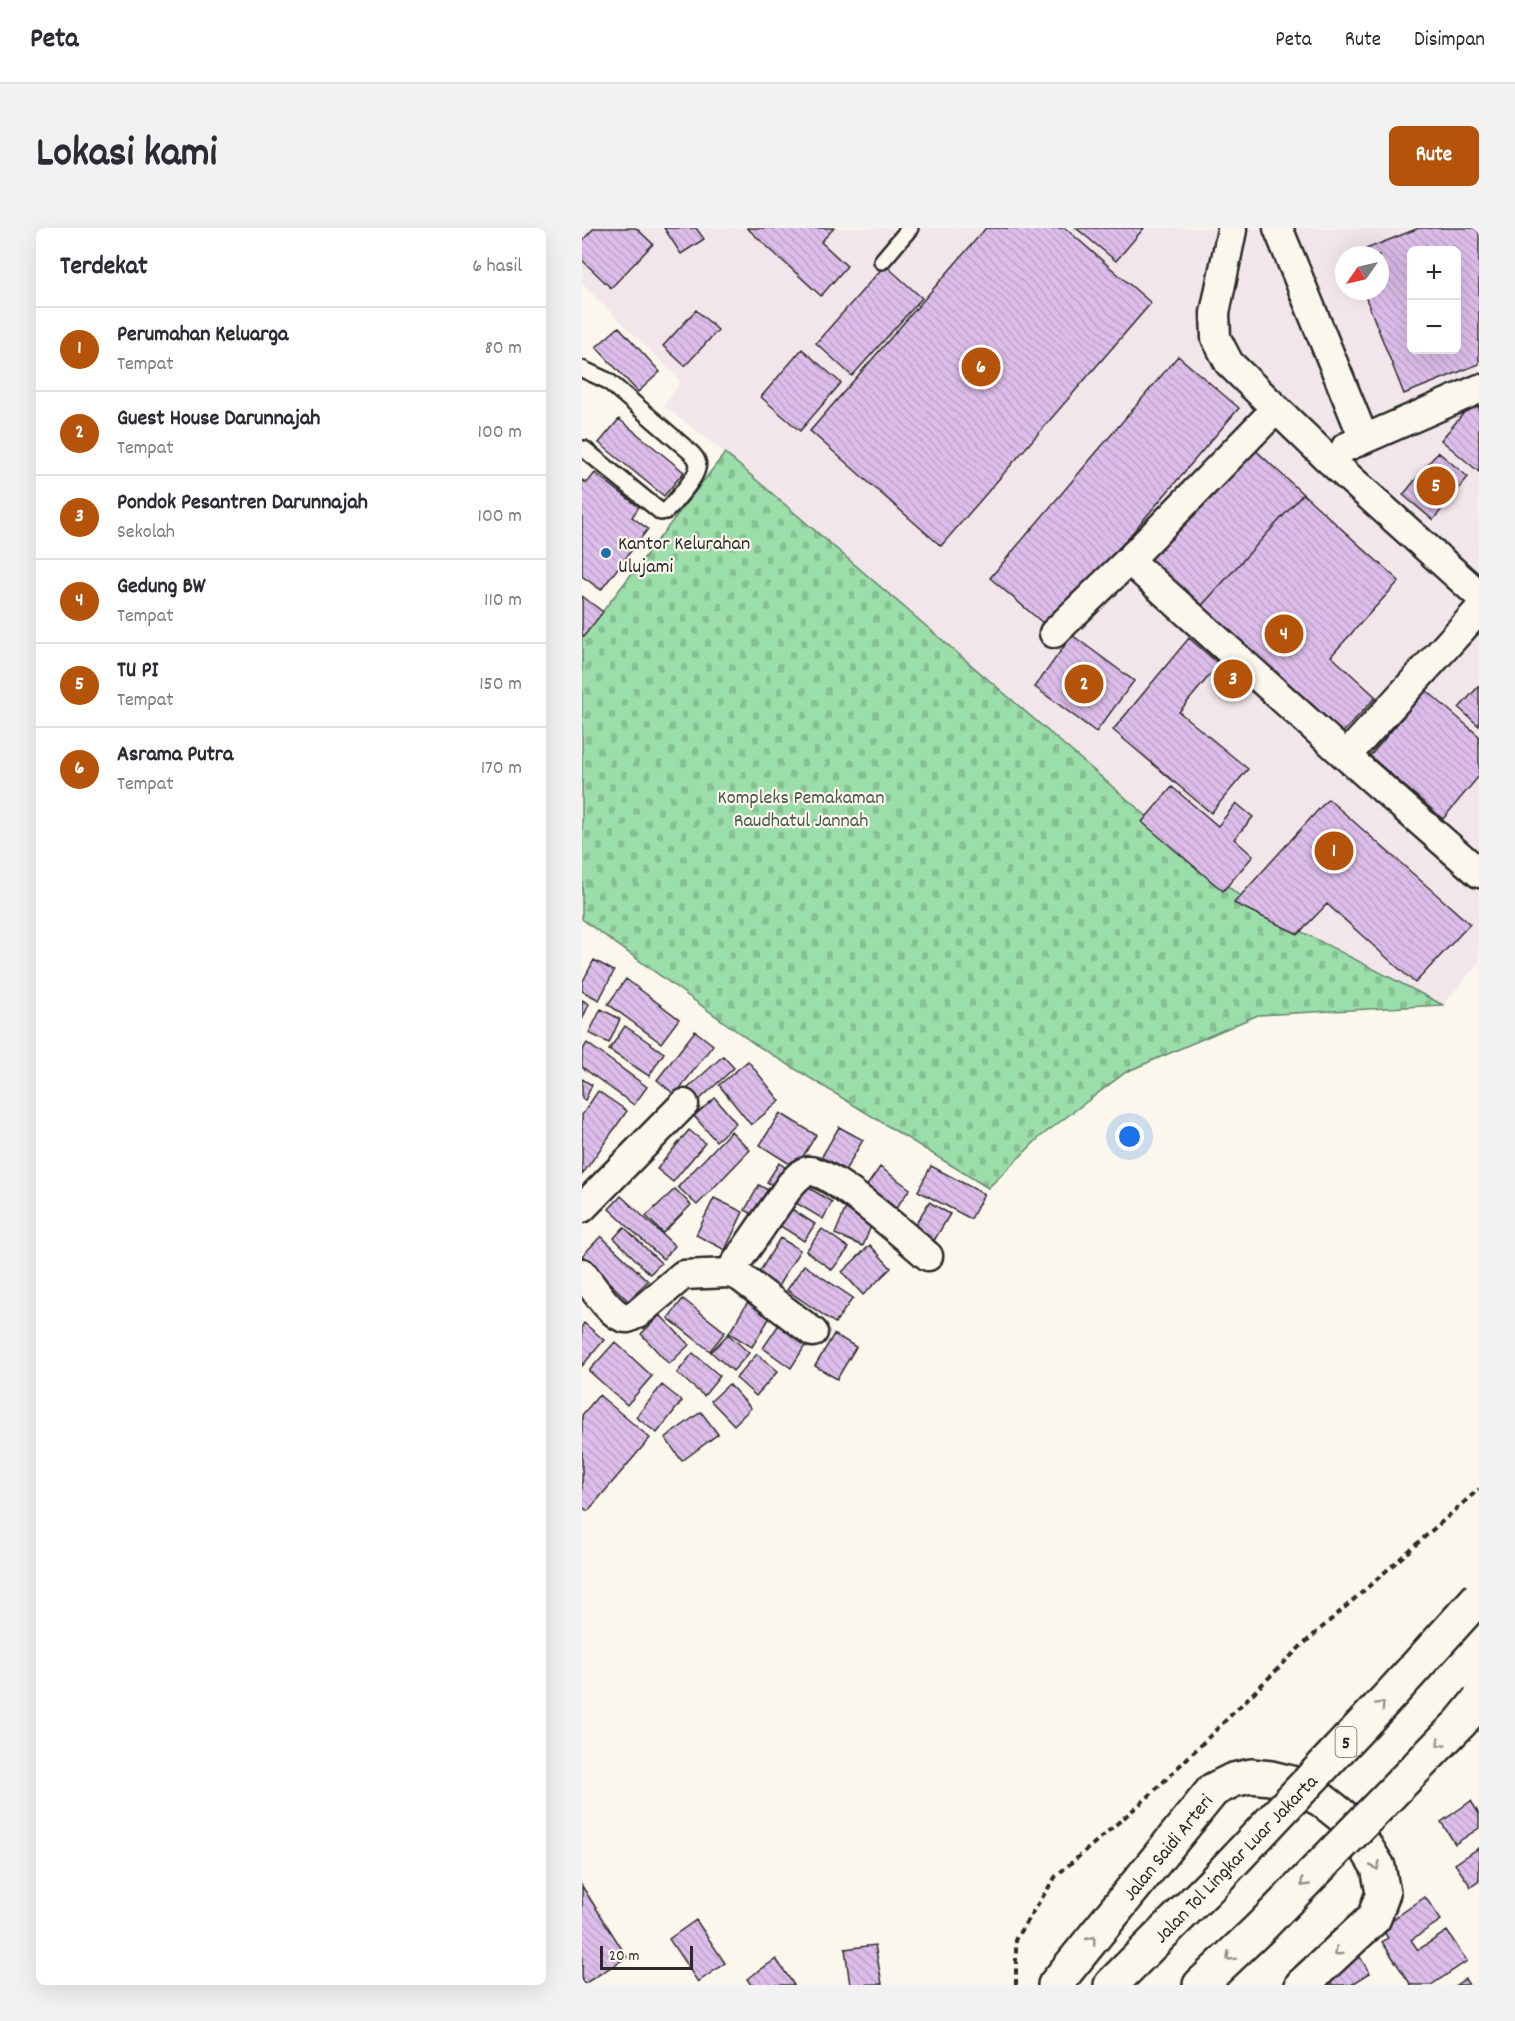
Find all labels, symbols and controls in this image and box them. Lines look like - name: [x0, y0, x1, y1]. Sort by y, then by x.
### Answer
- text: Peta: [30, 21, 79, 61]
- text: Peta: [1275, 26, 1312, 56]
- text: Rute: [1345, 26, 1381, 56]
- text: Disimpan: [1414, 26, 1485, 56]
- text: Lokasi kami: [36, 126, 217, 186]
- button: Rute: [1389, 126, 1479, 186]
- north arrow: [1335, 246, 1389, 300]
- map controls: [1407, 246, 1461, 354]
- button: +: [1407, 246, 1461, 300]
- text: Terdekat: [60, 249, 148, 286]
- text: 6 hasil: [472, 253, 522, 281]
- button: −: [1407, 300, 1461, 354]
- text: Perumahan Keluarga: [117, 320, 288, 351]
- text: 1: [77, 335, 82, 363]
- text: 80 m: [485, 335, 522, 363]
- pin: 6: [962, 344, 1000, 390]
- text: Tempat: [117, 351, 174, 379]
- text: Guest House Darunnajah: [117, 404, 320, 435]
- text: 2: [75, 419, 84, 447]
- text: 100 m: [478, 419, 522, 447]
- text: Tempat: [117, 435, 174, 463]
- pin: 5: [1416, 464, 1456, 508]
- text: Pondok Pesantren Darunnajah: [117, 488, 368, 519]
- text: 3: [75, 503, 84, 531]
- text: 100 m: [478, 503, 522, 531]
- text: Sekolah: [117, 519, 175, 547]
- place label: Kantor Kelurahan Ulujami: [618, 531, 750, 582]
- marker: Kantor Kelurahan Ulujami: [599, 546, 613, 560]
- text: Gedung BW: [117, 572, 205, 603]
- text: 4: [75, 587, 84, 615]
- text: 110 m: [484, 587, 522, 615]
- text: Tempat: [117, 603, 174, 631]
- pin: 4: [1264, 612, 1304, 656]
- text: TU PI: [117, 656, 158, 687]
- pin: 3: [1214, 656, 1252, 702]
- pin: 2: [1064, 662, 1104, 706]
- text: 5: [75, 671, 84, 699]
- text: 150 m: [479, 671, 522, 699]
- text: Tempat: [117, 687, 174, 715]
- text: Asrama Putra: [117, 740, 233, 771]
- text: 6: [75, 755, 84, 783]
- text: 170 m: [481, 755, 522, 783]
- text: Tempat: [117, 771, 174, 799]
- park label: Kompleks Pemakaman Raudhatul Jannah: [718, 785, 884, 836]
- pin: 1: [1314, 828, 1353, 874]
- your location: [1115, 1122, 1144, 1151]
- one-way arrow: [1373, 1701, 1384, 1712]
- road number: 5: [1336, 1727, 1356, 1757]
- one-way arrow: [1436, 1736, 1447, 1747]
- street label: Jalan Tol Lingkar Luar Jakarta: [1149, 1769, 1326, 1951]
- street label: Jalan Saidi Arteri: [1118, 1789, 1221, 1908]
- one-way arrow: [1369, 1860, 1381, 1871]
- one-way arrow: [1300, 1875, 1311, 1886]
- one-way arrow: [1084, 1935, 1095, 1946]
- scale bar: [600, 1943, 693, 1970]
- one-way arrow: [1334, 1944, 1345, 1955]
- text: 20 m: [609, 1945, 639, 1968]
- one-way arrow: [1226, 1949, 1237, 1960]

